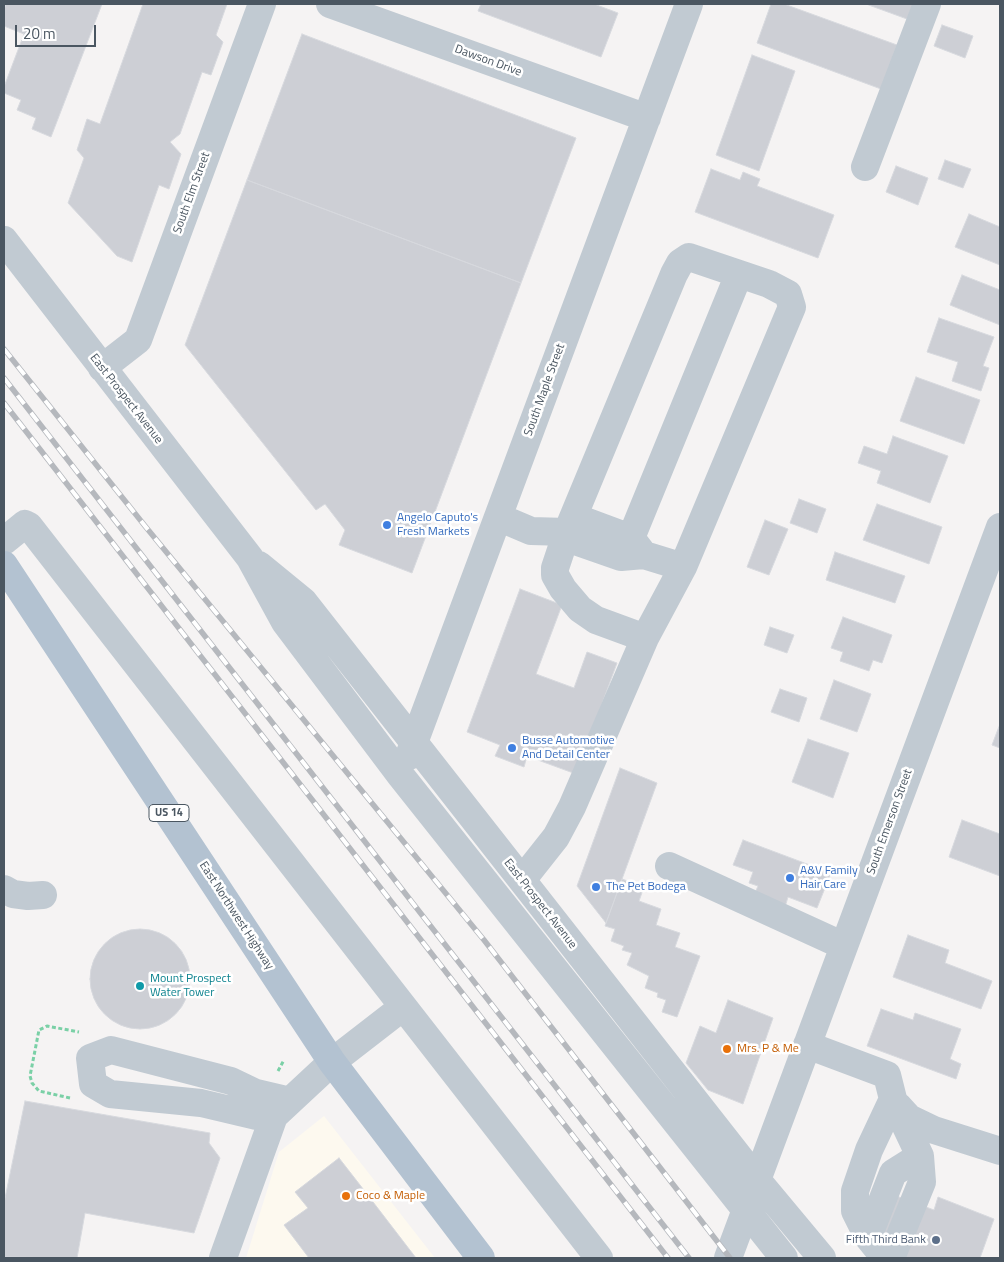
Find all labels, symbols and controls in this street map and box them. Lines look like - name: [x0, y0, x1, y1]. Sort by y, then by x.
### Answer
- scale bar: [18, 15, 99, 47]
- text: 20 m: [23, 22, 56, 45]
- street label: Dawson Drive: [453, 42, 523, 80]
- street label: South Elm Street: [171, 150, 213, 236]
- street label: South Maple Street: [522, 342, 568, 438]
- street label: East Prospect Avenue: [86, 351, 166, 447]
- place label: Angelo Caputo's Fresh Markets: [397, 511, 478, 539]
- marker: Angelo Caputo's Fresh Markets: [381, 519, 393, 531]
- place label: Busse Automotive And Detail Center: [522, 734, 615, 762]
- marker: Busse Automotive And Detail Center: [506, 742, 518, 754]
- street label: South Emerson Street: [864, 767, 916, 877]
- road number: US 14: [149, 804, 189, 821]
- street label: East Prospect Avenue: [500, 856, 580, 952]
- street label: East Northwest Highway: [196, 859, 276, 973]
- place label: A&V Family Hair Care: [800, 864, 858, 892]
- marker: A&V Family Hair Care: [784, 872, 796, 884]
- place label: The Pet Bodega: [606, 880, 686, 894]
- marker: The Pet Bodega: [590, 881, 602, 893]
- place label: Mount Prospect Water Tower: [150, 972, 231, 1000]
- marker: Mount Prospect Water Tower: [134, 980, 146, 992]
- place label: Mrs. P & Me: [737, 1042, 799, 1056]
- marker: Mrs. P & Me: [721, 1043, 733, 1055]
- place label: Coco & Maple: [356, 1189, 425, 1203]
- marker: Coco & Maple: [340, 1190, 352, 1202]
- place label: Fifth Third Bank: [846, 1233, 926, 1247]
- marker: Fifth Third Bank: [930, 1234, 942, 1246]

